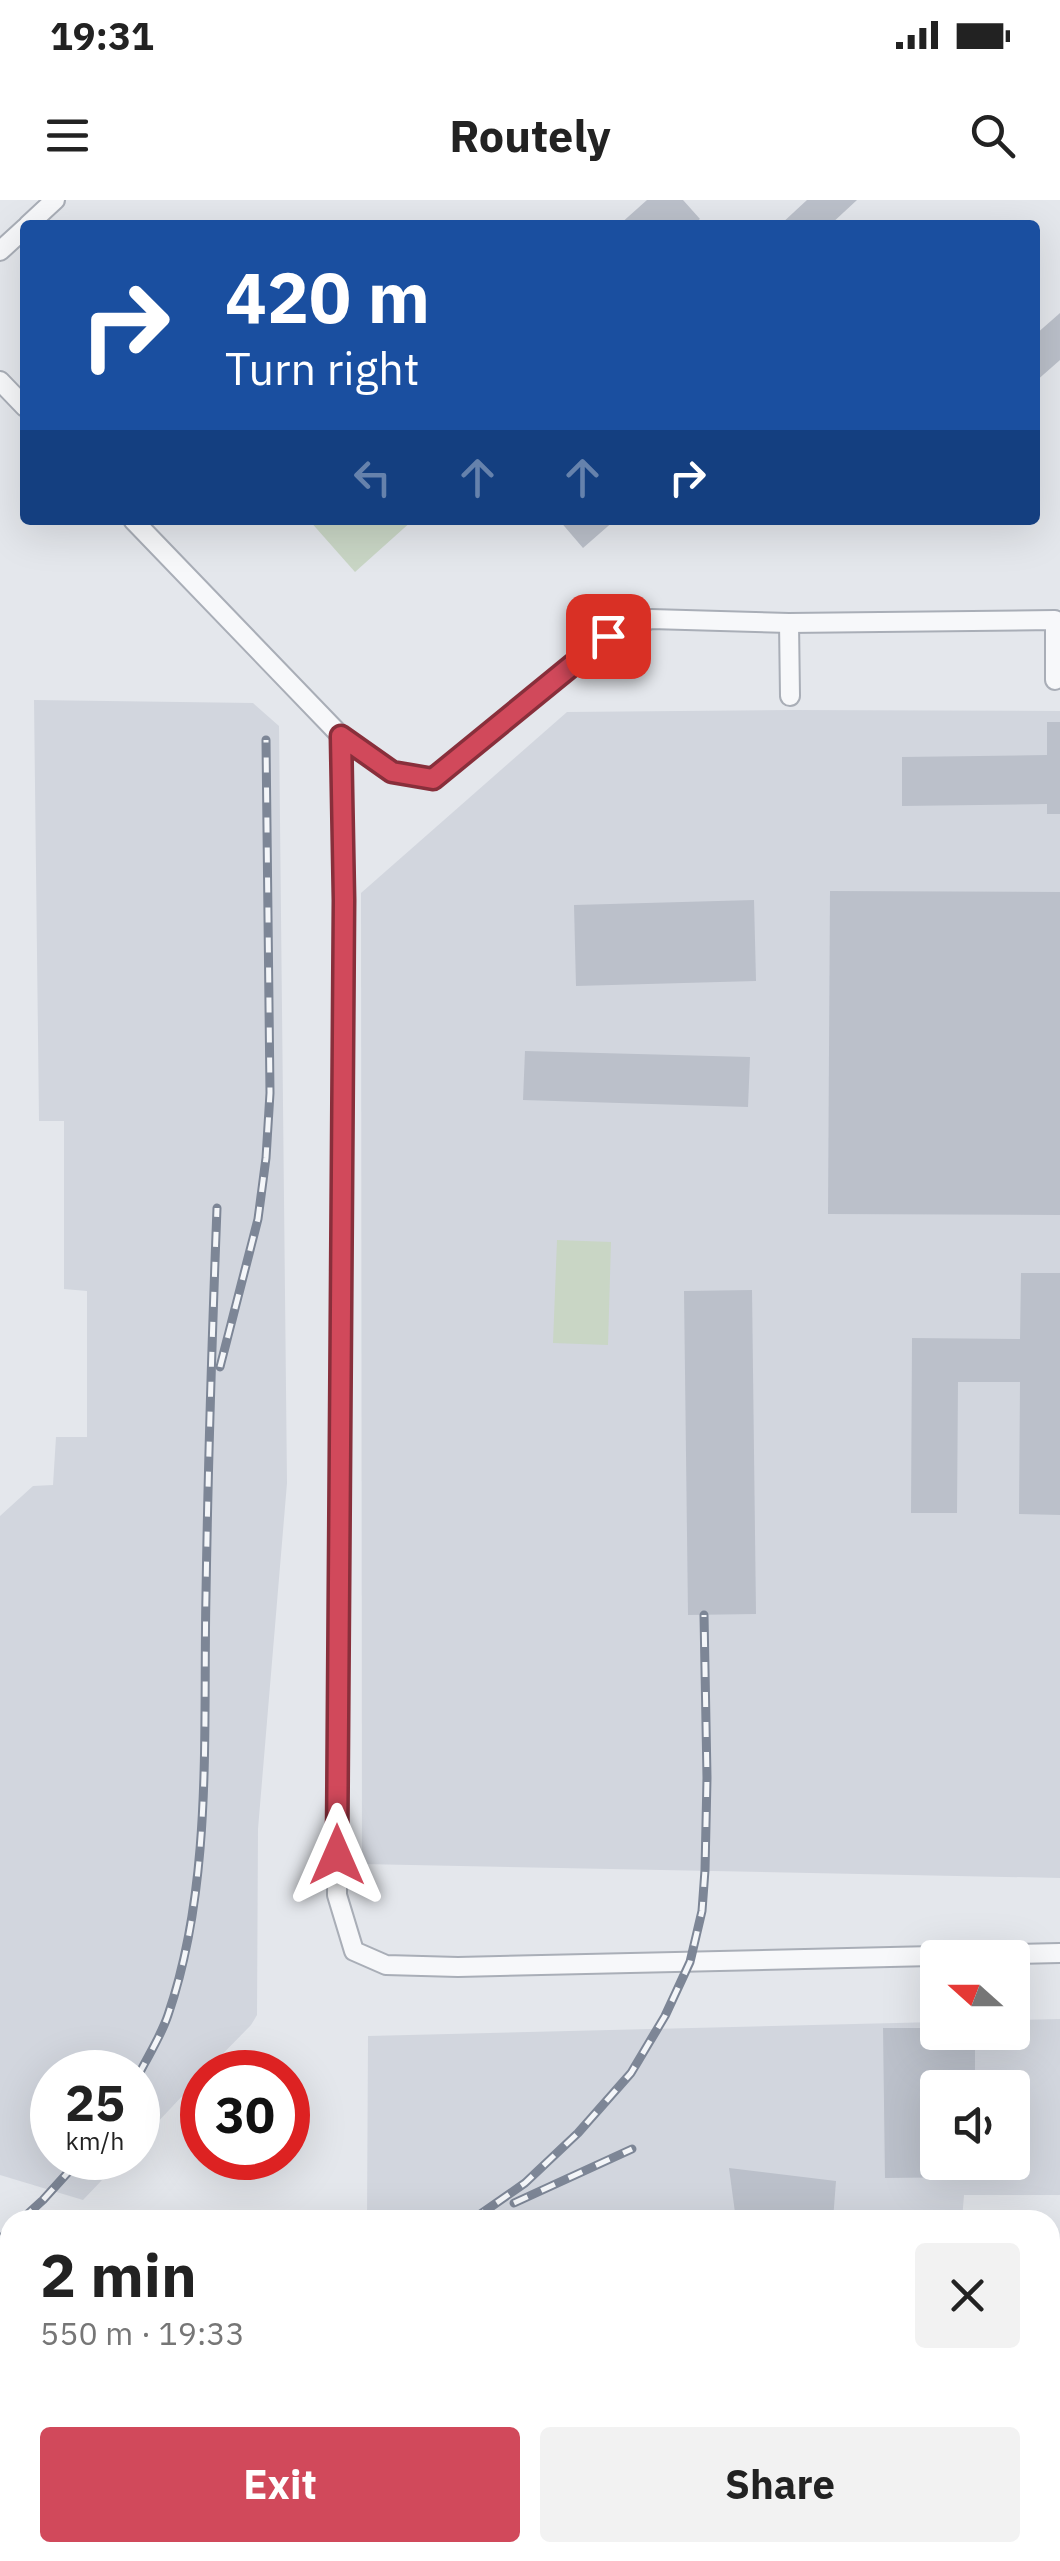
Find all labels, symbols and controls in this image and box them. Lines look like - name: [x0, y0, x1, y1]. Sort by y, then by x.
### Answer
- text: 19:31: [50, 11, 154, 60]
- text: Routely: [449, 106, 611, 164]
- icon: menu: [40, 108, 95, 163]
- icon: search: [965, 108, 1020, 163]
- text: 420 m: [225, 251, 430, 342]
- icon: right: [60, 260, 190, 390]
- text: Turn right: [225, 339, 420, 397]
- icon: left: [345, 450, 400, 505]
- icon: ahead: [450, 450, 505, 505]
- icon: ahead: [555, 450, 610, 505]
- icon: right: [660, 450, 715, 505]
- pin: [566, 594, 651, 679]
- icon: arrive: [581, 609, 636, 664]
- position arrow: [285, 1803, 389, 1907]
- north arrow: [920, 1940, 1030, 2050]
- map controls: [920, 1940, 1030, 2180]
- speed limit sign: 30: [180, 2050, 310, 2180]
- text: 25: [65, 2070, 125, 2135]
- button: sound: [920, 2070, 1030, 2180]
- text: km/h: [66, 2124, 124, 2157]
- text: 2 min: [40, 2235, 197, 2314]
- button: close: [915, 2243, 1020, 2348]
- text: 550 m · 19:33: [40, 2312, 245, 2354]
- button: Exit: [40, 2427, 520, 2542]
- button: Share: [540, 2427, 1020, 2542]

